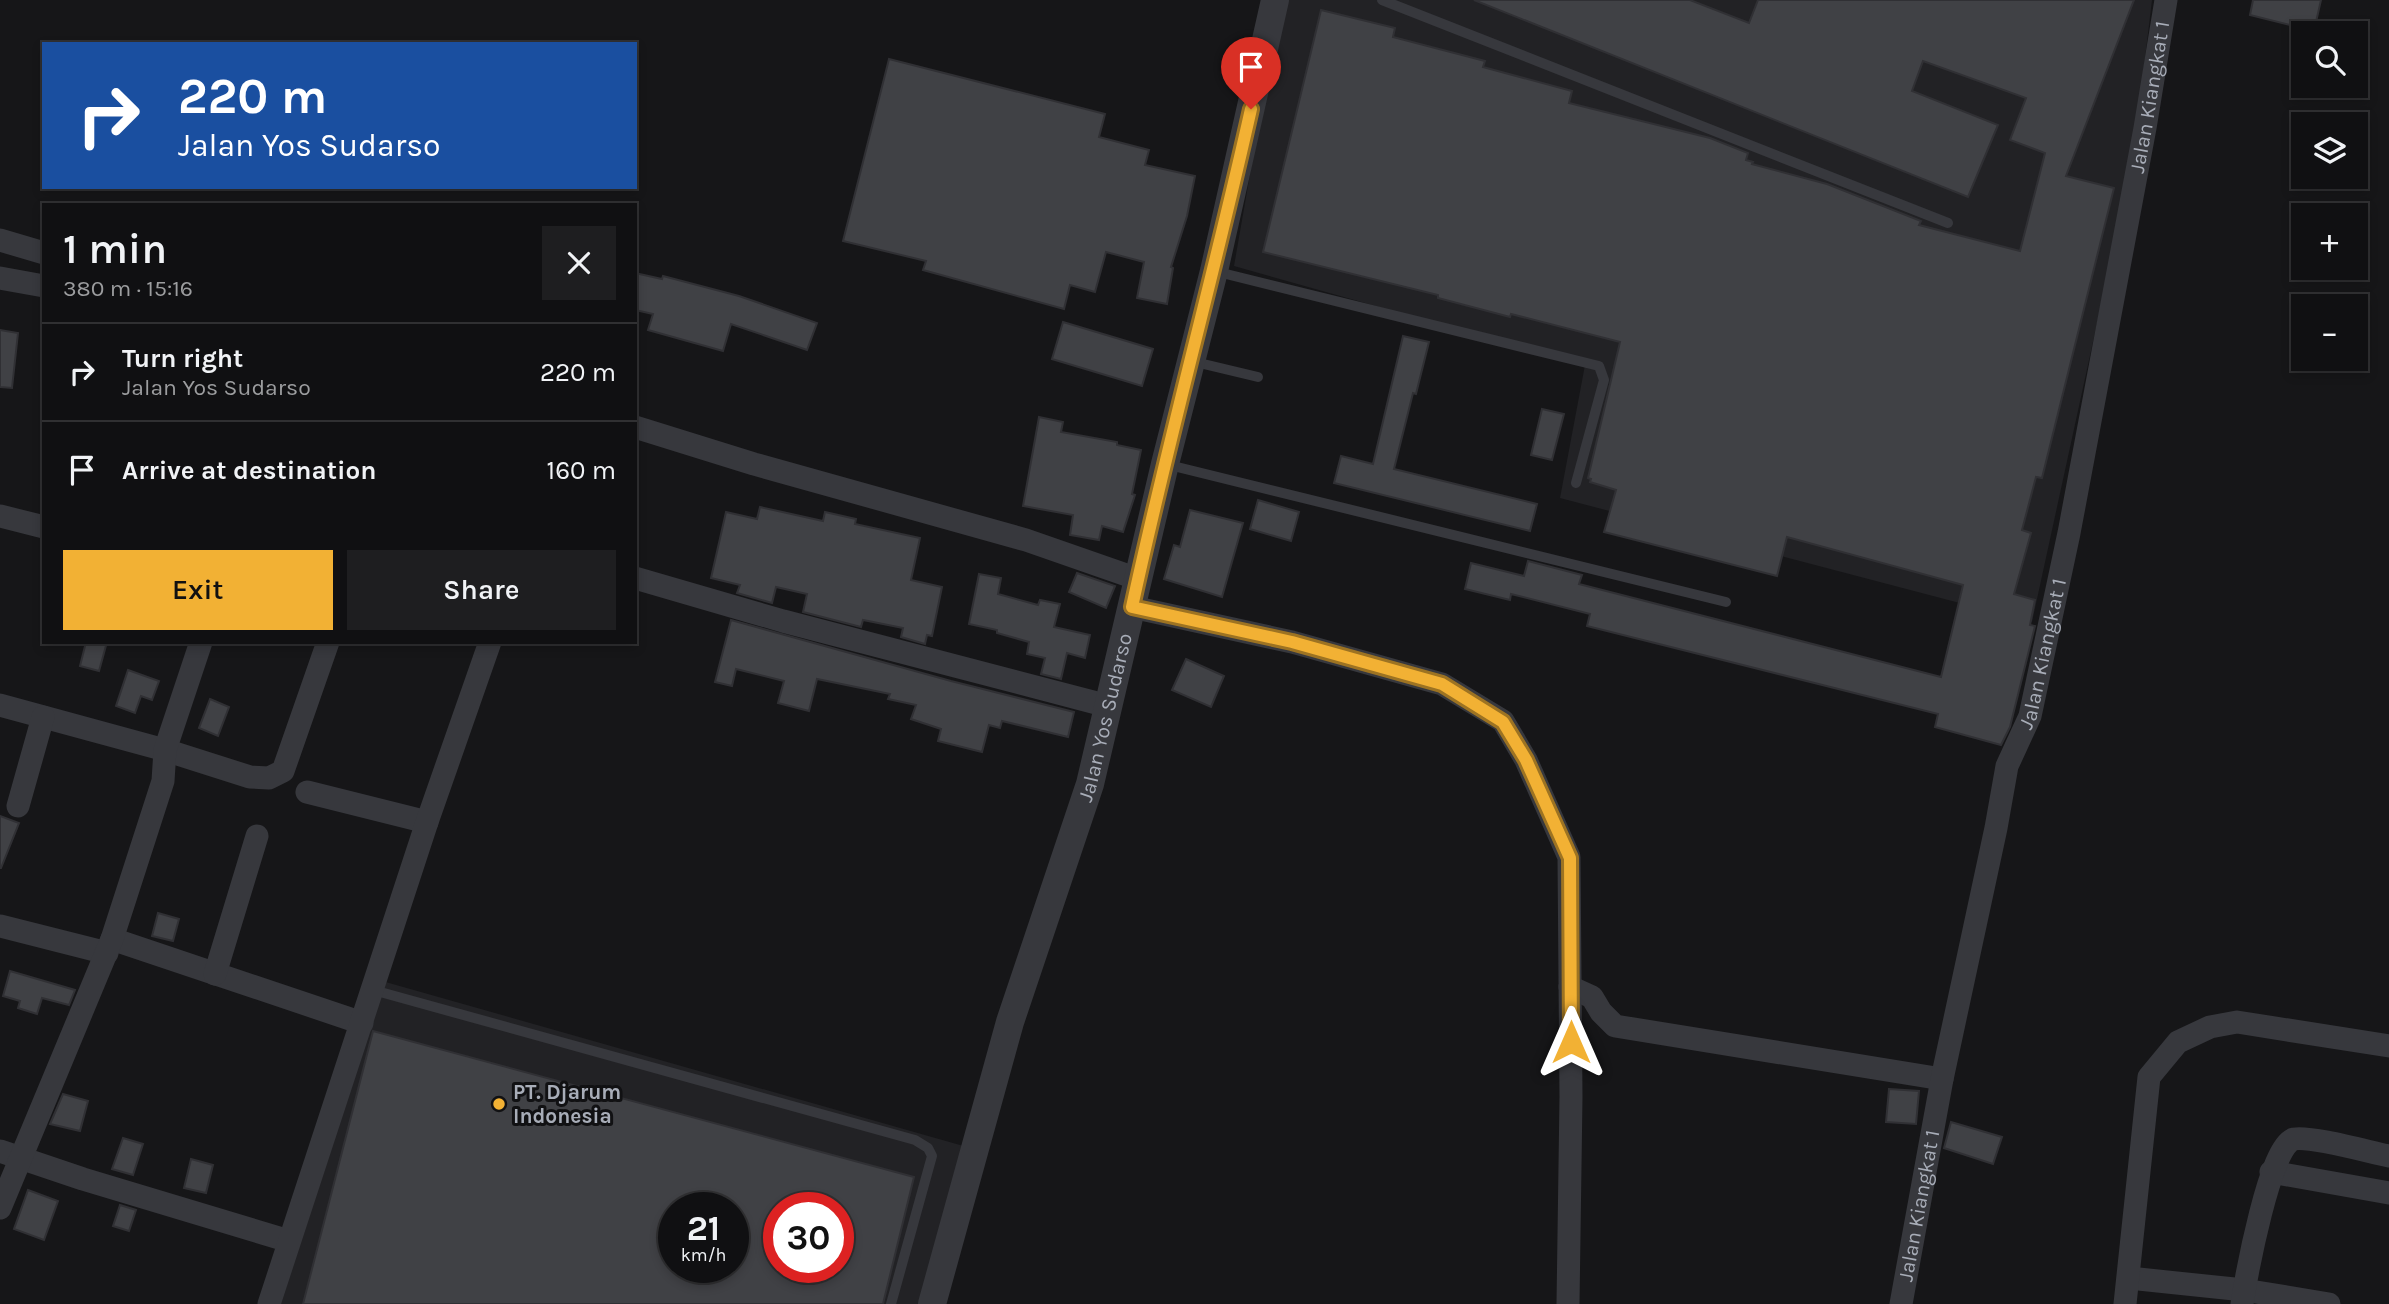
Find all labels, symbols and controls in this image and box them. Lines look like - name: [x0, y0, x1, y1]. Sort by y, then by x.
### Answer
- street label: Jalan Kiangkat 1: [2125, 19, 2174, 175]
- map controls: [2291, 21, 2368, 371]
- button: search: [2291, 21, 2368, 98]
- pin: [1221, 37, 1281, 109]
- icon: arrive: [1232, 48, 1270, 86]
- text: 220 m: [178, 68, 327, 125]
- icon: right: [63, 70, 154, 161]
- button: layers: [2291, 112, 2368, 189]
- text: Jalan Yos Sudarso: [178, 127, 441, 164]
- button: +: [2291, 203, 2368, 280]
- text: 1 min: [63, 224, 167, 274]
- button: close: [542, 226, 616, 300]
- text: 380 m · 15:16: [63, 275, 193, 302]
- button: −: [2291, 294, 2368, 371]
- text: Turn right: [122, 343, 243, 374]
- icon: right: [63, 353, 101, 391]
- text: 220 m: [540, 357, 616, 388]
- text: Jalan Yos Sudarso: [122, 374, 311, 401]
- icon: arrive: [63, 451, 101, 489]
- text: Arrive at destination: [122, 455, 376, 486]
- text: 160 m: [547, 455, 616, 486]
- button: Exit: [63, 550, 333, 630]
- button: Share: [347, 550, 616, 630]
- street label: Jalan Kiangkat 1: [2014, 576, 2071, 733]
- street label: Jalan Yos Sudarso: [1073, 631, 1137, 805]
- position arrow: [1534, 1005, 1608, 1079]
- place label: PT. Djarum Indonesia: [513, 1080, 621, 1128]
- marker: PT. Djarum Indonesia: [491, 1096, 507, 1112]
- street label: Jalan Kiangkat 1: [1893, 1128, 1945, 1283]
- speed limit sign: 30: [763, 1192, 854, 1283]
- text: 21: [687, 1208, 720, 1249]
- text: km/h: [681, 1244, 726, 1266]

